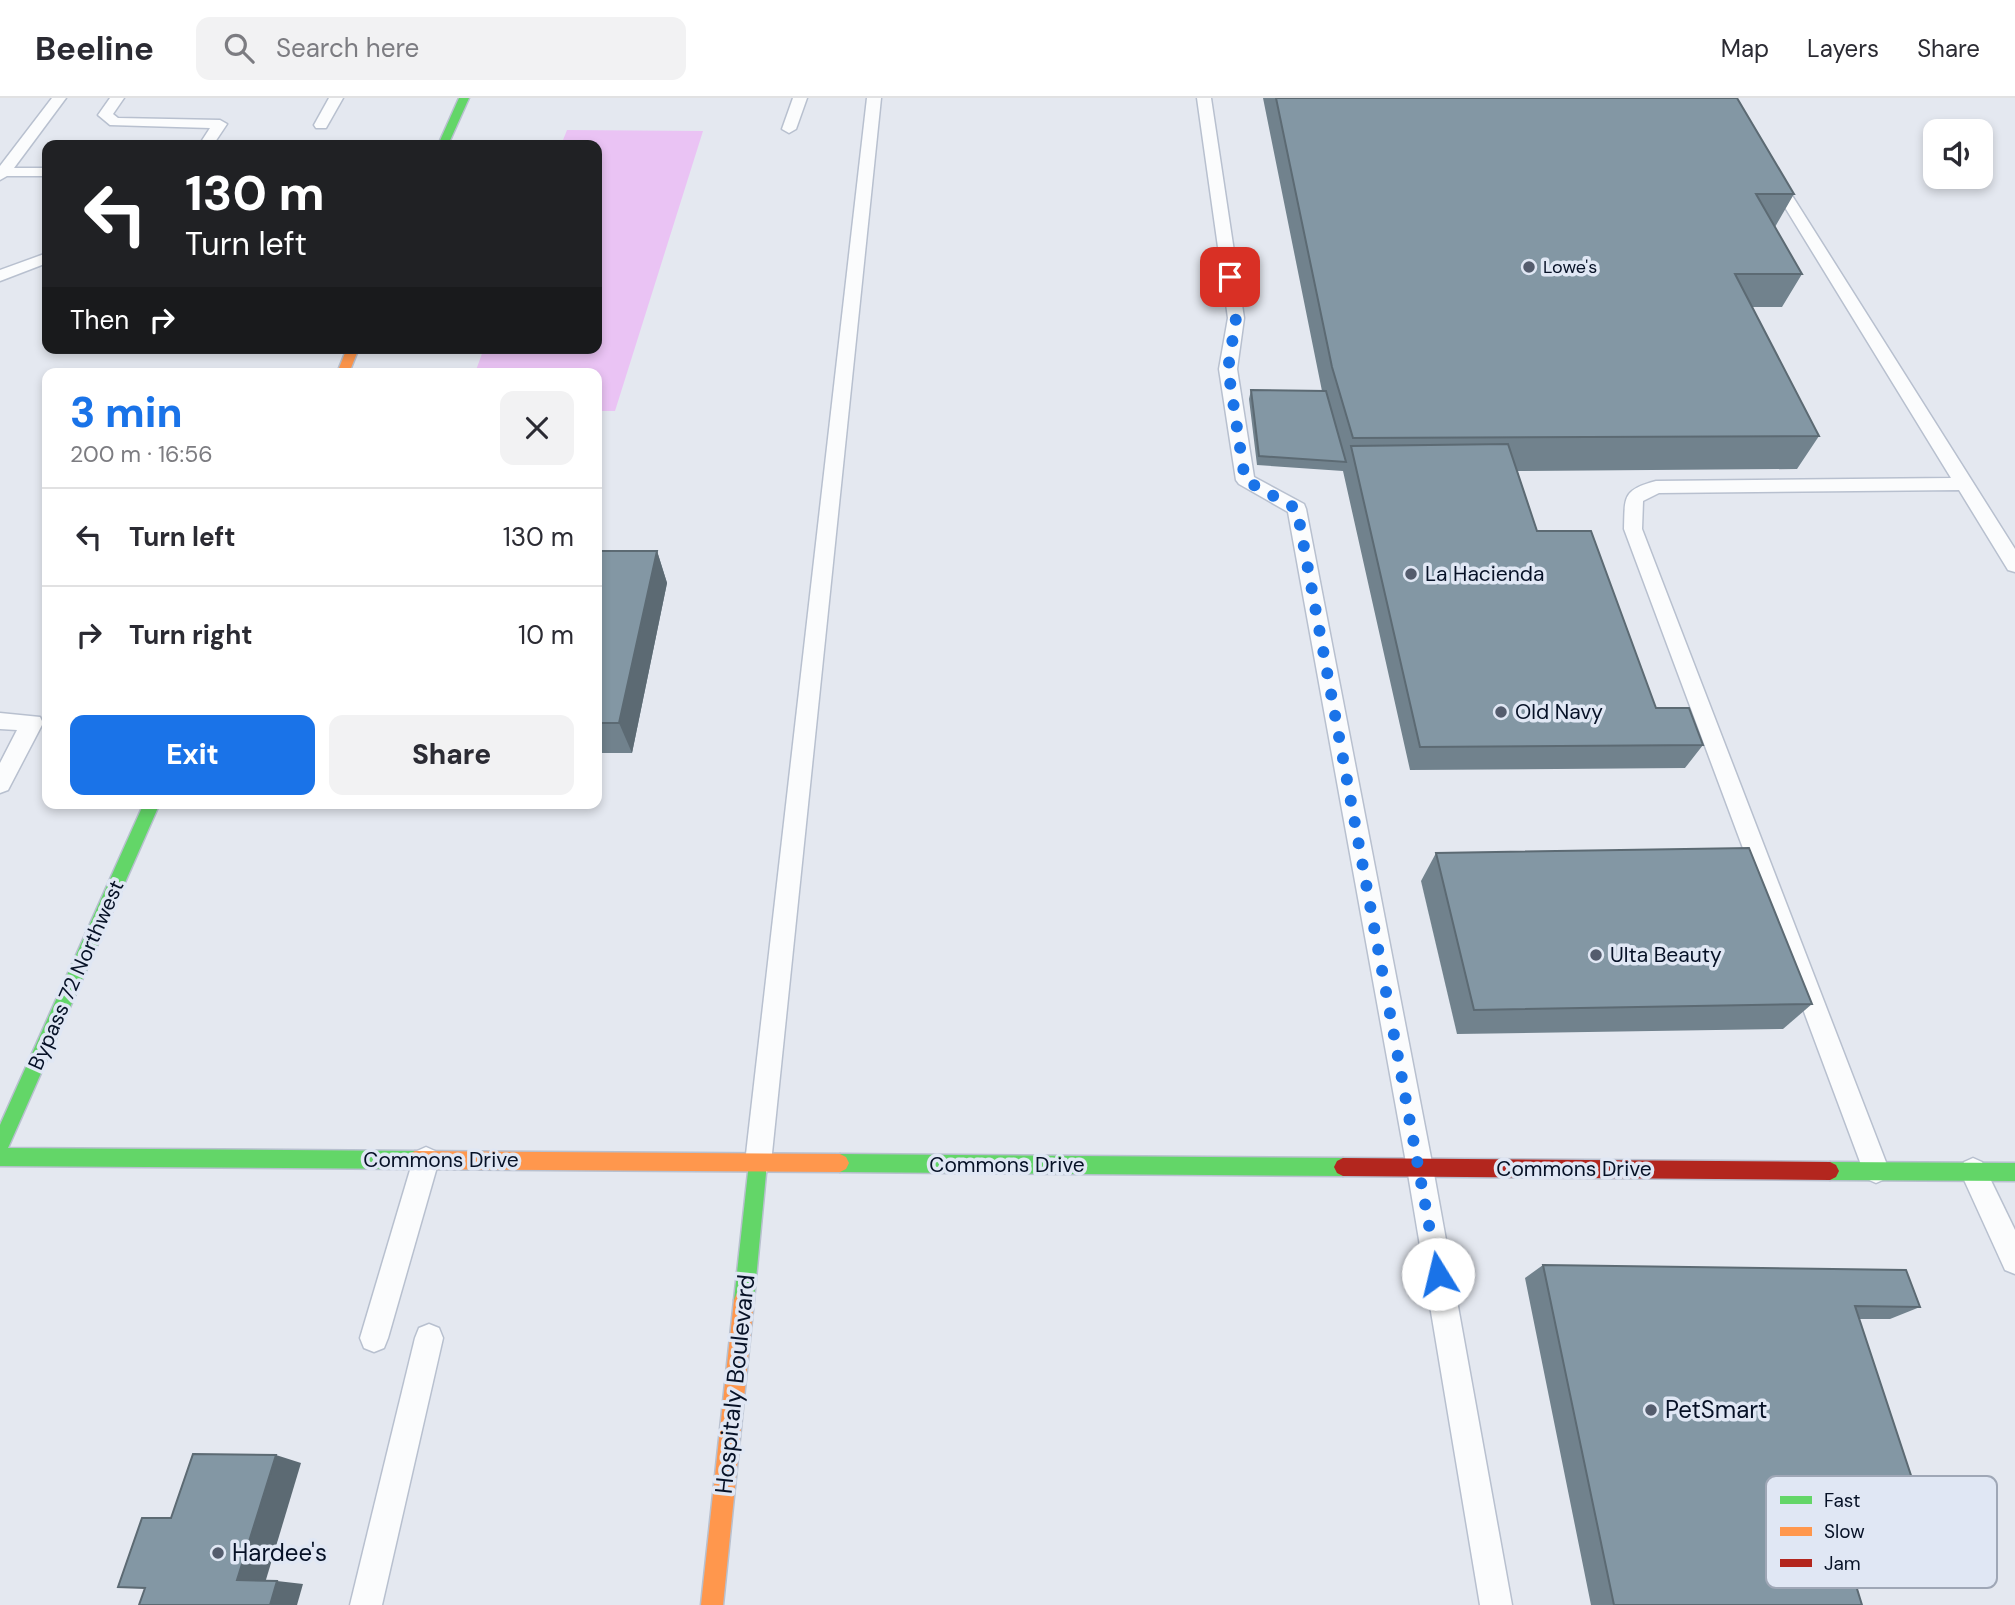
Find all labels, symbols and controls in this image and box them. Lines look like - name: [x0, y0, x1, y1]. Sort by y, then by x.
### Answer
- search box: [196, 17, 686, 80]
- text: Beeline: [35, 27, 154, 70]
- icon: search: [220, 29, 258, 67]
- text: Search here: [276, 31, 419, 65]
- text: Map: [1721, 33, 1769, 64]
- text: Layers: [1807, 33, 1879, 64]
- text: Share: [1917, 33, 1980, 64]
- map controls: [1923, 119, 1993, 189]
- button: sound: [1923, 119, 1993, 189]
- text: 130 m: [185, 161, 325, 225]
- icon: left: [70, 168, 161, 259]
- text: Turn left: [185, 223, 307, 265]
- pin: [1200, 247, 1260, 307]
- place label: Lowe's: [1543, 255, 1597, 279]
- icon: arrive: [1211, 258, 1249, 296]
- marker: Lowe's: [1521, 259, 1537, 275]
- icon: right: [143, 301, 181, 339]
- text: Then: [70, 303, 129, 337]
- text: 3 min: [70, 385, 183, 440]
- button: close: [500, 391, 574, 465]
- text: 200 m · 16:56: [70, 439, 213, 469]
- icon: left: [70, 518, 108, 556]
- text: Turn left: [129, 520, 236, 554]
- text: 130 m: [503, 520, 574, 554]
- place label: La Hacienda: [1425, 560, 1544, 588]
- marker: La Hacienda: [1403, 566, 1419, 582]
- icon: right: [70, 616, 108, 654]
- text: Turn right: [129, 618, 253, 652]
- text: 10 m: [518, 618, 574, 652]
- place label: Old Navy: [1515, 698, 1603, 726]
- marker: Old Navy: [1493, 704, 1509, 720]
- button: Exit: [70, 715, 315, 795]
- button: Share: [329, 715, 574, 795]
- street label: Bypass 72 Northwest: [22, 876, 130, 1074]
- place label: Ulta Beauty: [1610, 941, 1722, 969]
- marker: Ulta Beauty: [1588, 947, 1604, 963]
- street label: Commons Drive: [363, 1146, 519, 1174]
- street label: Commons Drive: [929, 1151, 1085, 1179]
- street label: Commons Drive: [1496, 1155, 1652, 1183]
- position arrow: [1401, 1237, 1475, 1311]
- street label: Hospitaly Boulevard: [708, 1273, 761, 1495]
- place label: PetSmart: [1665, 1394, 1768, 1425]
- marker: PetSmart: [1643, 1402, 1659, 1418]
- legend: [1766, 1476, 1997, 1588]
- text: Fast: [1824, 1488, 1860, 1513]
- text: Slow: [1824, 1519, 1865, 1544]
- place label: Hardee's: [232, 1537, 327, 1568]
- marker: Hardee's: [210, 1545, 226, 1561]
- text: Jam: [1824, 1551, 1861, 1576]

